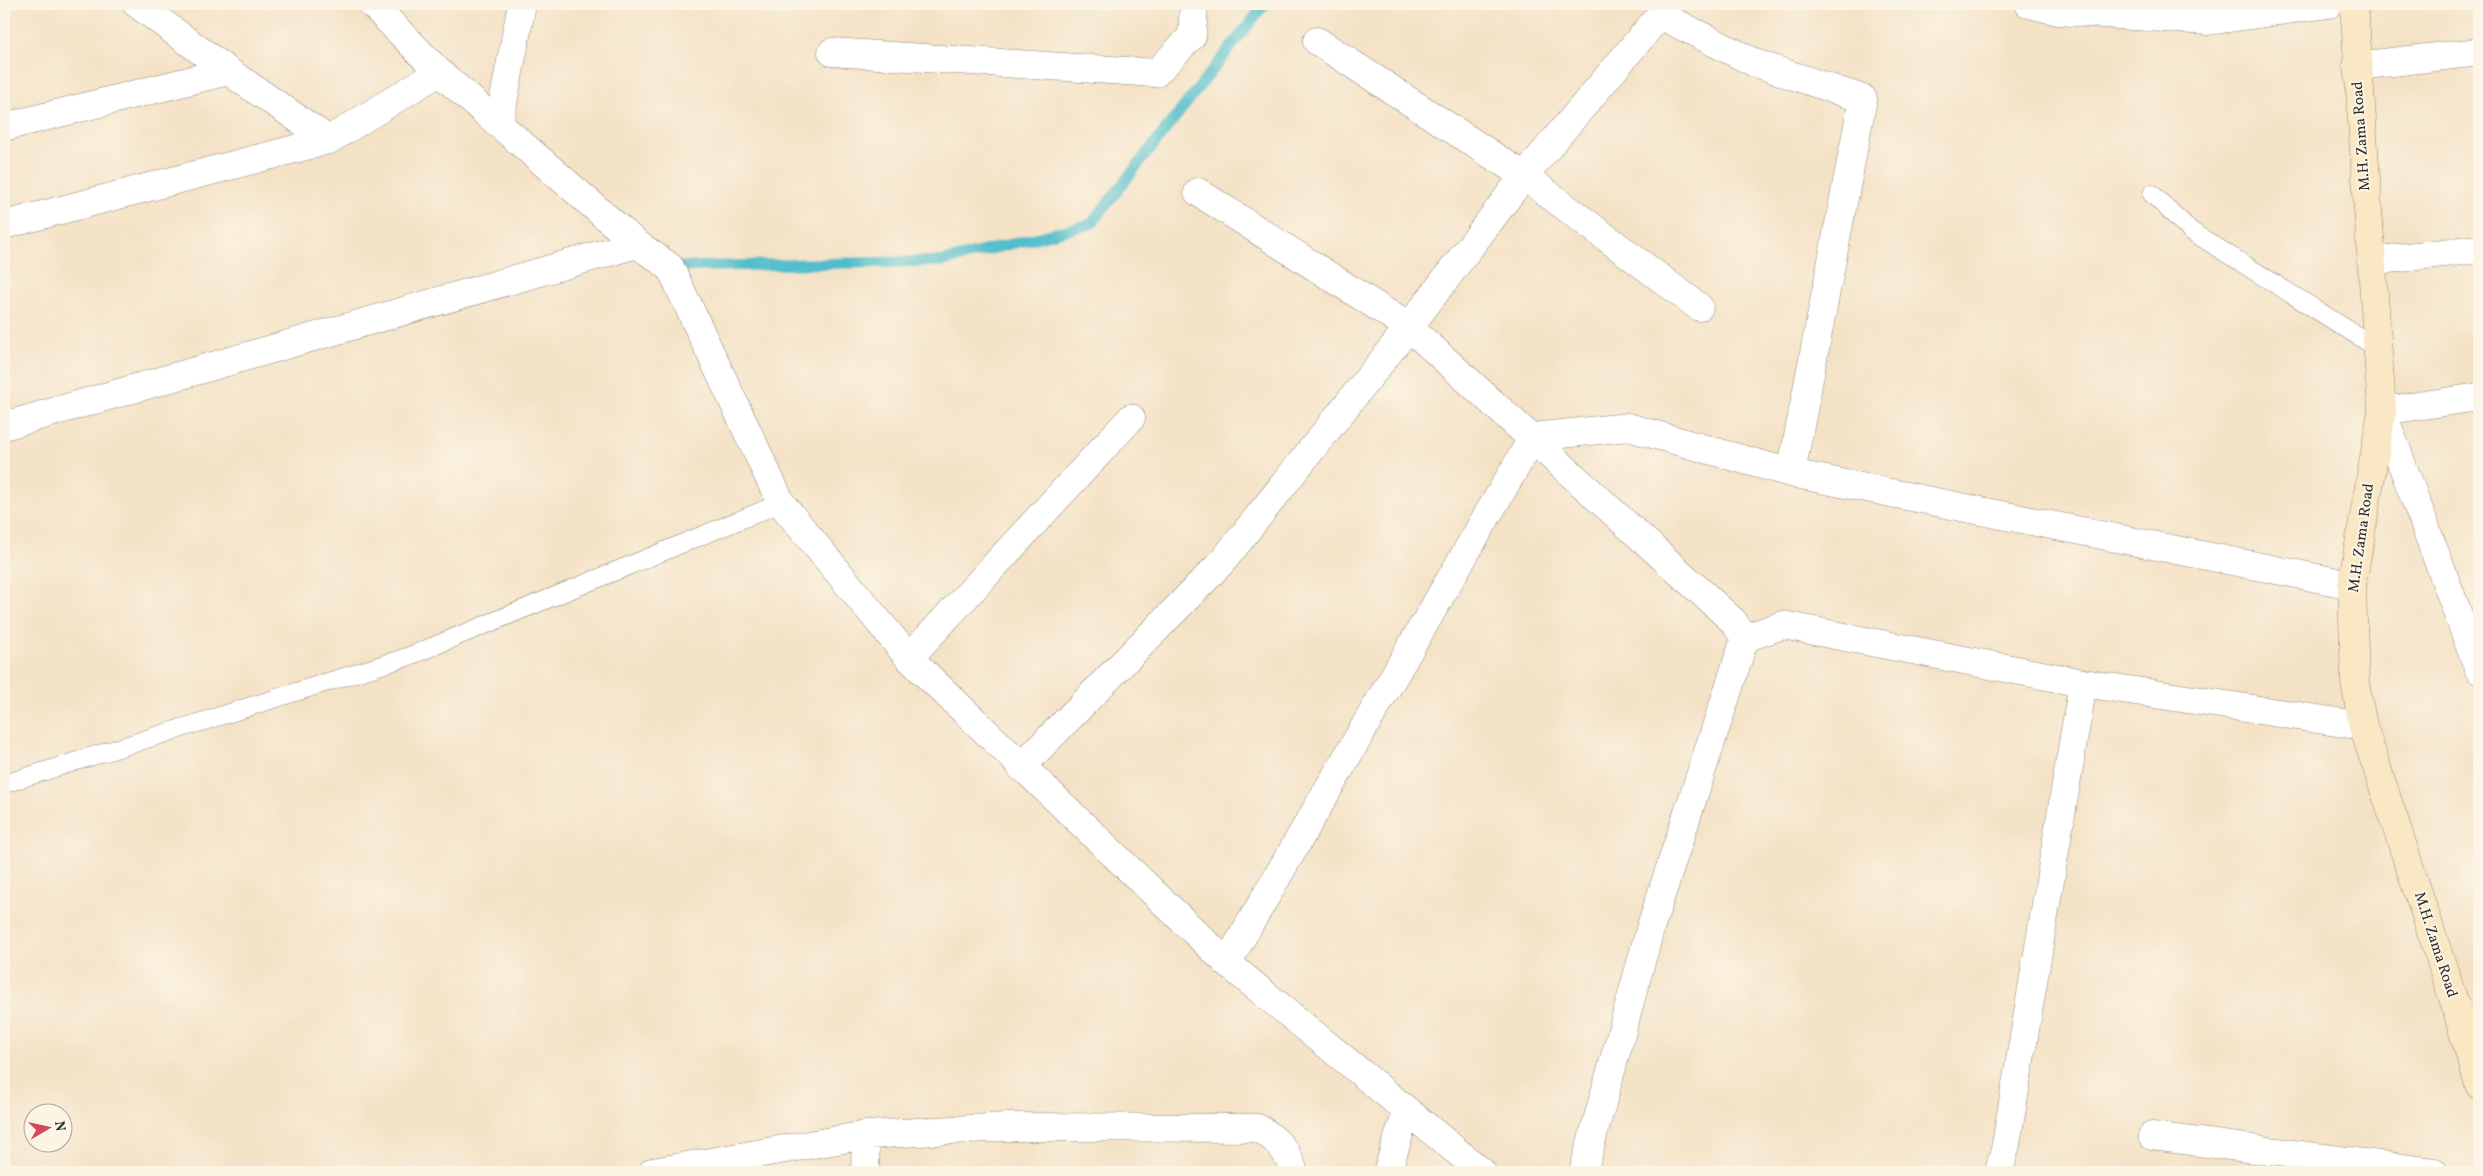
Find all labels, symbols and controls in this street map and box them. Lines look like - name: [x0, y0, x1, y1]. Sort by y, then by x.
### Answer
- street label: M.H. Zama Road: [2348, 80, 2376, 192]
- street label: M.H. Zama Road: [2344, 482, 2380, 594]
- street label: M.H. Zama Road: [2408, 889, 2462, 1001]
- north arrow: [22, 1104, 72, 1154]
- text: N: [49, 1120, 70, 1133]

